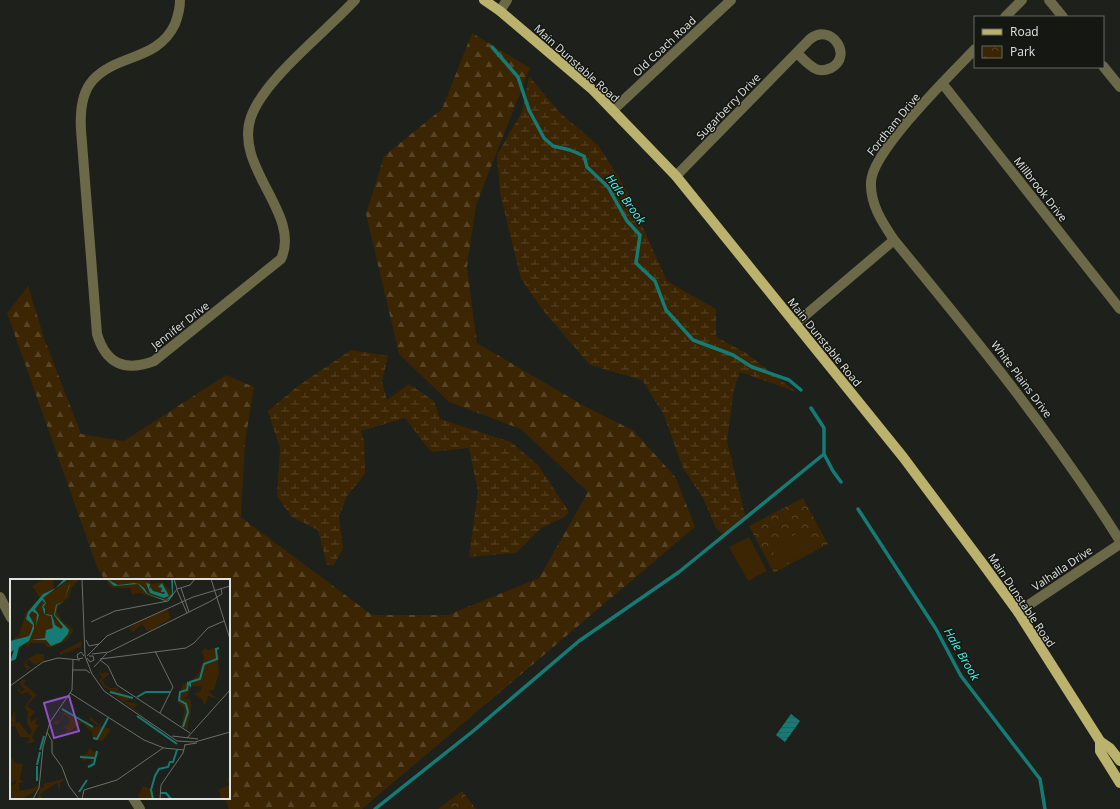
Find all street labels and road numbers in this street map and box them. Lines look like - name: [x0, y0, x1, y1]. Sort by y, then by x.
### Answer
- street label: Old Coach Road: [629, 13, 699, 79]
- street label: Main Dunstable Road: [531, 21, 623, 105]
- street label: Sugarberry Drive: [693, 70, 763, 142]
- street label: Fordham Drive: [863, 90, 923, 158]
- street label: Millbrook Drive: [1011, 154, 1071, 224]
- street label: Main Dunstable Road: [785, 295, 865, 389]
- street label: Jennifer Drive: [147, 298, 212, 353]
- street label: White Plains Drive: [988, 337, 1056, 421]
- street label: Valhalla Drive: [1029, 542, 1095, 594]
- street label: Main Dunstable Road: [985, 550, 1059, 650]

